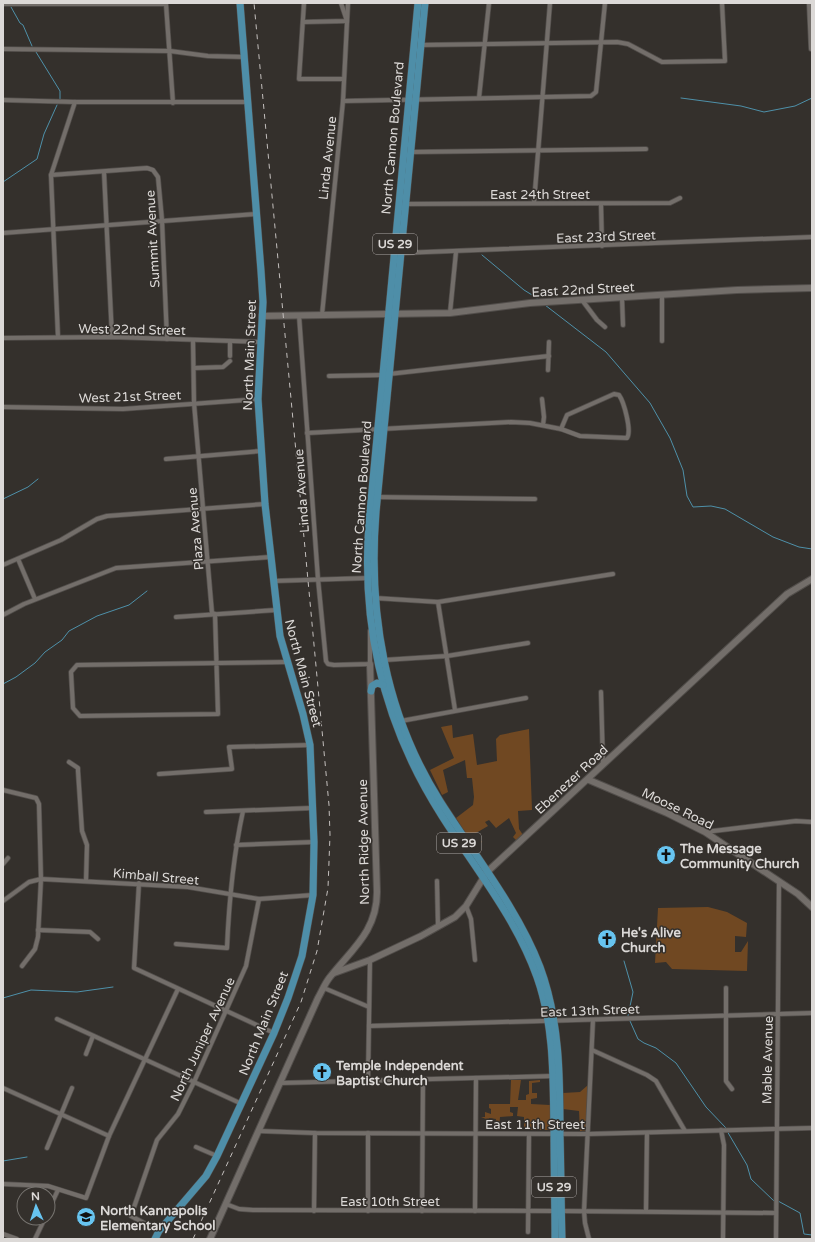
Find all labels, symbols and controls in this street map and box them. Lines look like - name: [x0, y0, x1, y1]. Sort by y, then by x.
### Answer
- street label: North Cannon Boulevard: [378, 61, 408, 215]
- street label: Linda Avenue: [316, 115, 340, 201]
- street label: East 24th Street: [490, 187, 590, 203]
- street label: Summit Avenue: [142, 190, 164, 288]
- street label: East 23rd Street: [556, 227, 656, 247]
- road number: US 29: [373, 234, 417, 254]
- street label: East 22nd Street: [531, 279, 635, 301]
- street label: North Main Street: [240, 299, 260, 411]
- street label: West 22nd Street: [78, 321, 186, 339]
- street label: West 21st Street: [79, 387, 182, 407]
- street label: North Cannon Boulevard: [349, 420, 375, 574]
- street label: Linda Avenue: [291, 448, 313, 533]
- street label: Plaza Avenue: [184, 487, 208, 571]
- street label: North Main Street: [281, 618, 325, 729]
- street label: Ebenezer Road: [532, 742, 612, 818]
- street label: North Ridge Avenue: [355, 779, 373, 905]
- street label: Moose Road: [639, 785, 716, 833]
- road number: US 29: [437, 833, 481, 853]
- place label: The Message Community Church: [679, 841, 799, 872]
- church icon: The Message Community Church: [655, 844, 677, 866]
- street label: Kimball Street: [112, 865, 200, 889]
- place label: He's Alive Church: [621, 925, 681, 956]
- church icon: He's Alive Church: [596, 928, 618, 950]
- street label: North Main Street: [236, 969, 292, 1078]
- street label: North Juniper Avenue: [167, 975, 239, 1104]
- street label: East 13th Street: [540, 1001, 640, 1021]
- street label: Mable Avenue: [759, 1016, 777, 1104]
- place label: Temple Independent Baptist Church: [335, 1058, 463, 1089]
- church icon: Temple Independent Baptist Church: [311, 1061, 333, 1083]
- street label: East 11th Street: [485, 1117, 585, 1133]
- road number: US 29: [532, 1177, 576, 1197]
- north arrow: [16, 1186, 56, 1226]
- text: N: [31, 1190, 40, 1203]
- street label: East 10th Street: [340, 1194, 440, 1210]
- place label: North Kannapolis Elementary School: [100, 1203, 215, 1234]
- school or university icon: North Kannapolis Elementary School: [75, 1206, 97, 1228]

